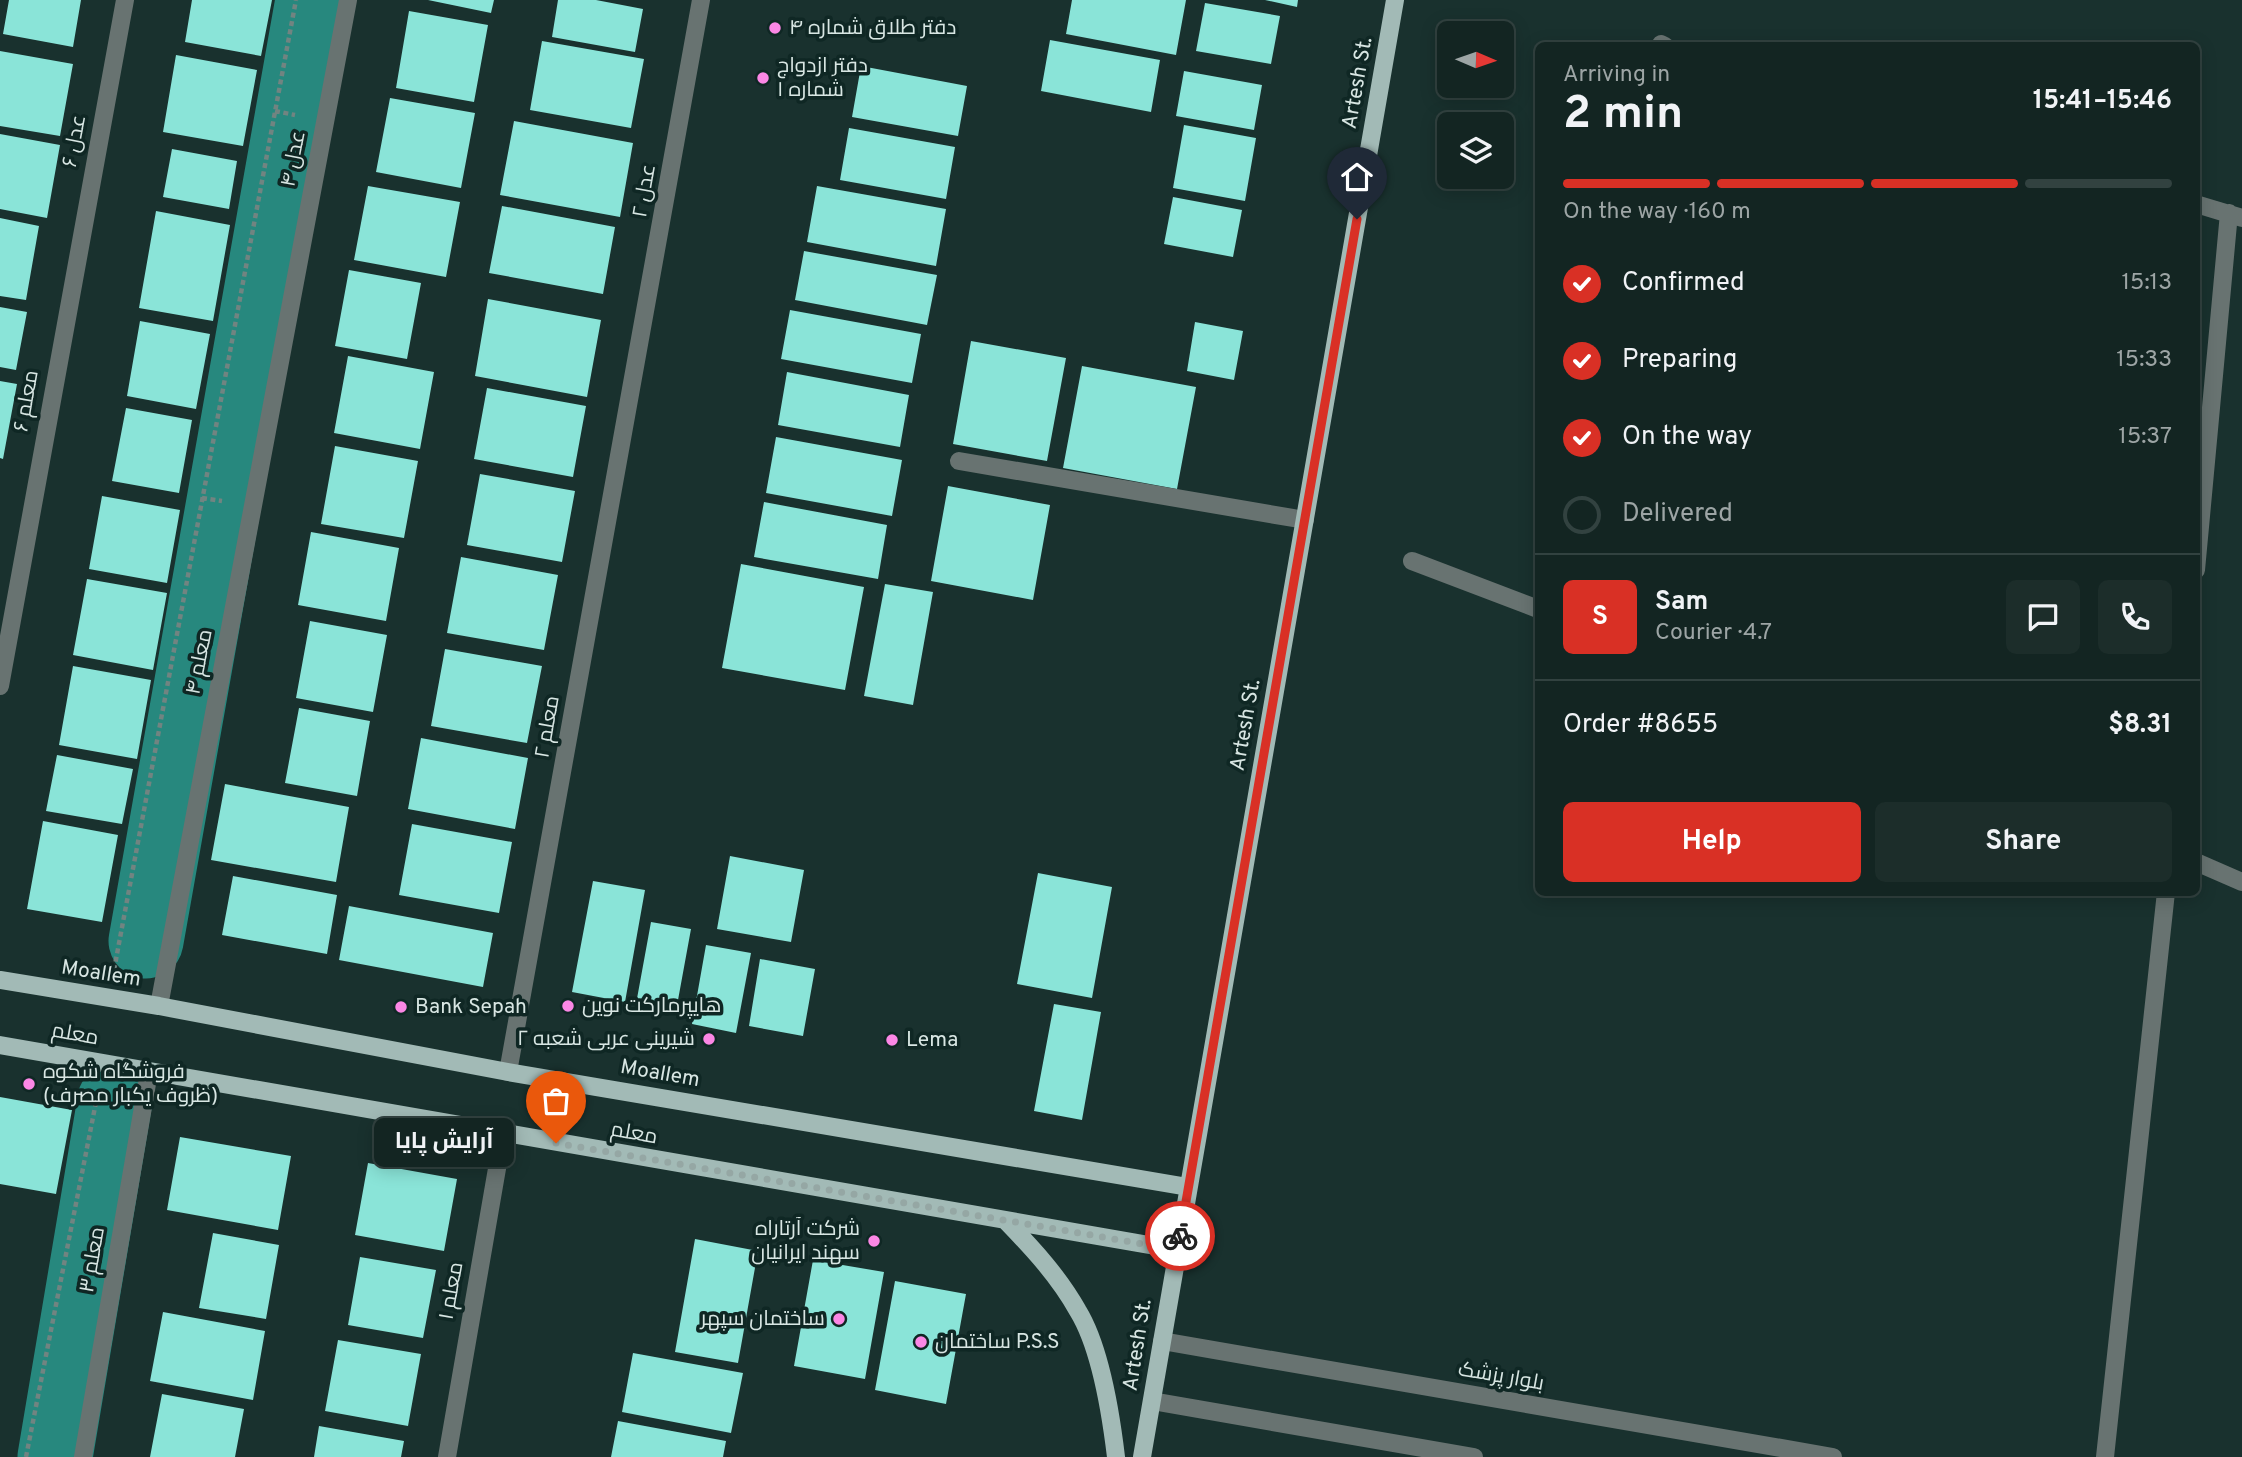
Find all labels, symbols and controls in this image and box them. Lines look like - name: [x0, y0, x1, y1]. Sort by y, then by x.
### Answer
- place label: دفتر طلاق شماره ۴: [789, 15, 956, 42]
- marker: دفتر طلاق شماره ۴: [767, 20, 783, 36]
- north arrow: [1437, 21, 1514, 98]
- map controls: [1437, 21, 1514, 189]
- street label: Artesh St.: [1337, 35, 1379, 131]
- place label: دفتر ازدواج شماره ۱: [777, 53, 868, 104]
- text: Arriving in: [1563, 61, 1670, 90]
- marker: دفتر ازدواج شماره ۱: [755, 70, 771, 86]
- text: 15:41–15:46: [2033, 85, 2172, 118]
- text: 2 min: [1563, 86, 1683, 145]
- button: layers: [1437, 112, 1514, 189]
- street label: عدل ۶: [57, 113, 93, 169]
- street label: عدل ۴: [275, 129, 313, 189]
- pin: [1327, 147, 1387, 219]
- icon: home: [1338, 158, 1376, 196]
- street label: عدل ۲: [627, 162, 663, 220]
- text: On the way · 160 m: [1563, 198, 1751, 227]
- icon: check: [1563, 265, 1601, 303]
- text: Confirmed: [1622, 267, 1745, 300]
- text: 15:13: [2122, 269, 2172, 298]
- icon: check: [1563, 342, 1601, 380]
- text: Preparing: [1622, 344, 1737, 377]
- text: 15:33: [2116, 346, 2172, 375]
- street label: معلم ۶: [8, 368, 46, 434]
- icon: check: [1563, 419, 1601, 457]
- text: On the way: [1622, 421, 1752, 454]
- text: 15:37: [2118, 423, 2172, 452]
- text: Delivered: [1622, 498, 1733, 531]
- button: chat: [2006, 580, 2080, 654]
- button: phone: [2098, 580, 2172, 654]
- text: Sam: [1655, 586, 1708, 619]
- text: S: [1592, 601, 1608, 634]
- text: Courier · 4.7: [1655, 619, 1772, 648]
- street label: معلم ۴: [180, 627, 220, 697]
- street label: Artesh St.: [1225, 677, 1267, 773]
- street label: معلم ۲: [529, 694, 567, 760]
- text: Order #8655: [1563, 709, 1718, 742]
- text: $8.31: [2108, 709, 2172, 742]
- button: Help: [1563, 802, 1861, 882]
- button: Share: [1875, 802, 2172, 882]
- street label: Moallem: [59, 954, 143, 994]
- place label: هایپرمارکت نوین: [582, 993, 721, 1020]
- place label: Bank Sepah: [415, 994, 527, 1021]
- marker: هایپرمارکت نوین: [560, 998, 576, 1014]
- marker: Bank Sepah: [393, 999, 409, 1015]
- street label: معلم: [49, 1018, 101, 1052]
- place label: شیرینی عربی شعبه ۲: [517, 1026, 695, 1053]
- place label: Lema: [906, 1027, 958, 1054]
- marker: شیرینی عربی شعبه ۲: [701, 1031, 717, 1047]
- marker: Lema: [884, 1032, 900, 1048]
- street label: Moallem: [618, 1054, 702, 1094]
- place label: فروشگاه شکوه (ظروف یکبار مصرف): [43, 1059, 218, 1110]
- pin: [526, 1071, 586, 1143]
- marker: فروشگاه شکوه (ظروف یکبار مصرف): [21, 1076, 37, 1092]
- icon: bag: [537, 1082, 575, 1120]
- street label: معلم: [608, 1117, 660, 1151]
- callout: آرایش پایا: [374, 1118, 514, 1168]
- text: آرایش پایا: [395, 1128, 493, 1157]
- courier: [1145, 1201, 1215, 1271]
- place label: شرکت آرتاراه سهند ایرانیان: [751, 1216, 860, 1267]
- icon: bike: [1161, 1217, 1199, 1255]
- street label: معلم ۳: [74, 1225, 112, 1295]
- marker: شرکت آرتاراه سهند ایرانیان: [866, 1233, 882, 1249]
- street label: معلم ۱: [434, 1260, 470, 1322]
- street label: Artesh St.: [1117, 1297, 1159, 1393]
- place label: ساختمان سپهر: [700, 1306, 825, 1333]
- marker: ساختمان سپهر: [831, 1311, 847, 1327]
- place label: ساختمان P.S.S: [935, 1329, 1060, 1356]
- marker: ساختمان P.S.S: [913, 1334, 929, 1350]
- street label: بلوار پزشک: [1456, 1356, 1546, 1398]

